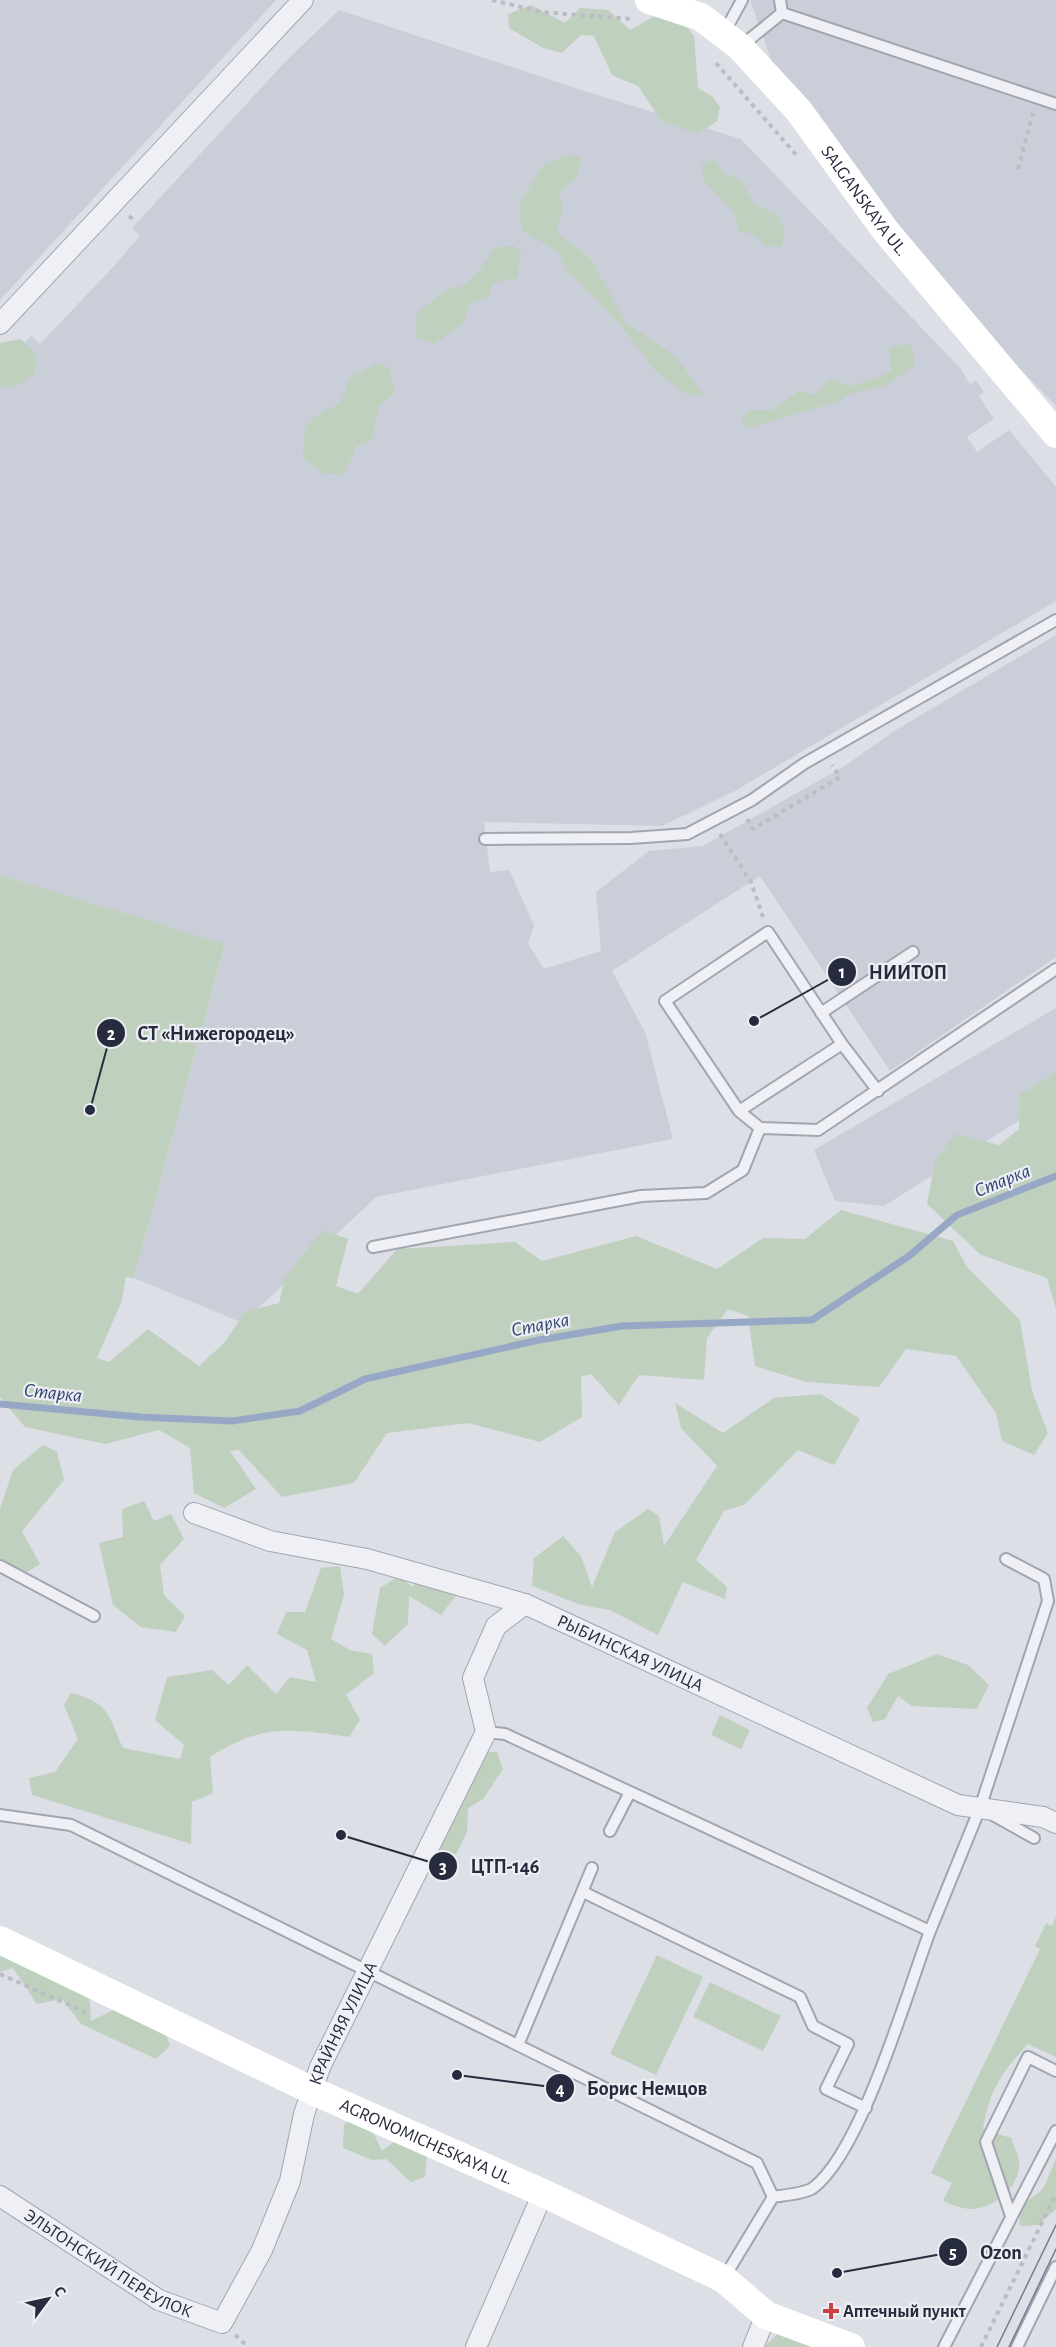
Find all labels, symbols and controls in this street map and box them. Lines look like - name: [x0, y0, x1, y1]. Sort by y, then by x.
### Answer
- street label: SALGANSKAYA UL.: [817, 143, 911, 260]
- callout: НИИТОП: [827, 953, 959, 991]
- text: НИИТОП: [869, 963, 947, 983]
- text: 1: [839, 964, 845, 982]
- callout: СТ «Нижегородец»: [96, 1014, 307, 1052]
- text: СТ «Нижегородец»: [137, 1024, 295, 1044]
- text: 2: [107, 1026, 116, 1044]
- water label: Старка: [971, 1161, 1033, 1201]
- water label: Старка: [510, 1310, 571, 1340]
- water label: Старка: [23, 1380, 83, 1406]
- street label: РЫБИНСКАЯ УЛИЦА: [554, 1612, 706, 1696]
- callout: ЦТП-146: [428, 1847, 551, 1885]
- text: ЦТП-146: [471, 1857, 539, 1877]
- text: 3: [439, 1859, 447, 1877]
- street label: КРАЙНЯЯ УЛИЦА: [307, 1959, 381, 2088]
- callout: Борис Немцов: [545, 2069, 720, 2107]
- text: Борис Немцов: [587, 2079, 707, 2099]
- text: 4: [555, 2081, 565, 2099]
- street label: AGRONOMICHESKAYA UL.: [337, 2096, 516, 2189]
- street label: ЭЛЬТОНСКИЙ ПЕРЕУЛОК: [21, 2204, 199, 2320]
- callout: Ozon: [938, 2233, 1034, 2271]
- text: Ozon: [980, 2243, 1022, 2263]
- text: 5: [949, 2244, 957, 2262]
- north arrow: [18, 2269, 78, 2329]
- place label: Аптечный пункт: [843, 2303, 967, 2321]
- marker: Аптечный пункт: [824, 2304, 838, 2318]

